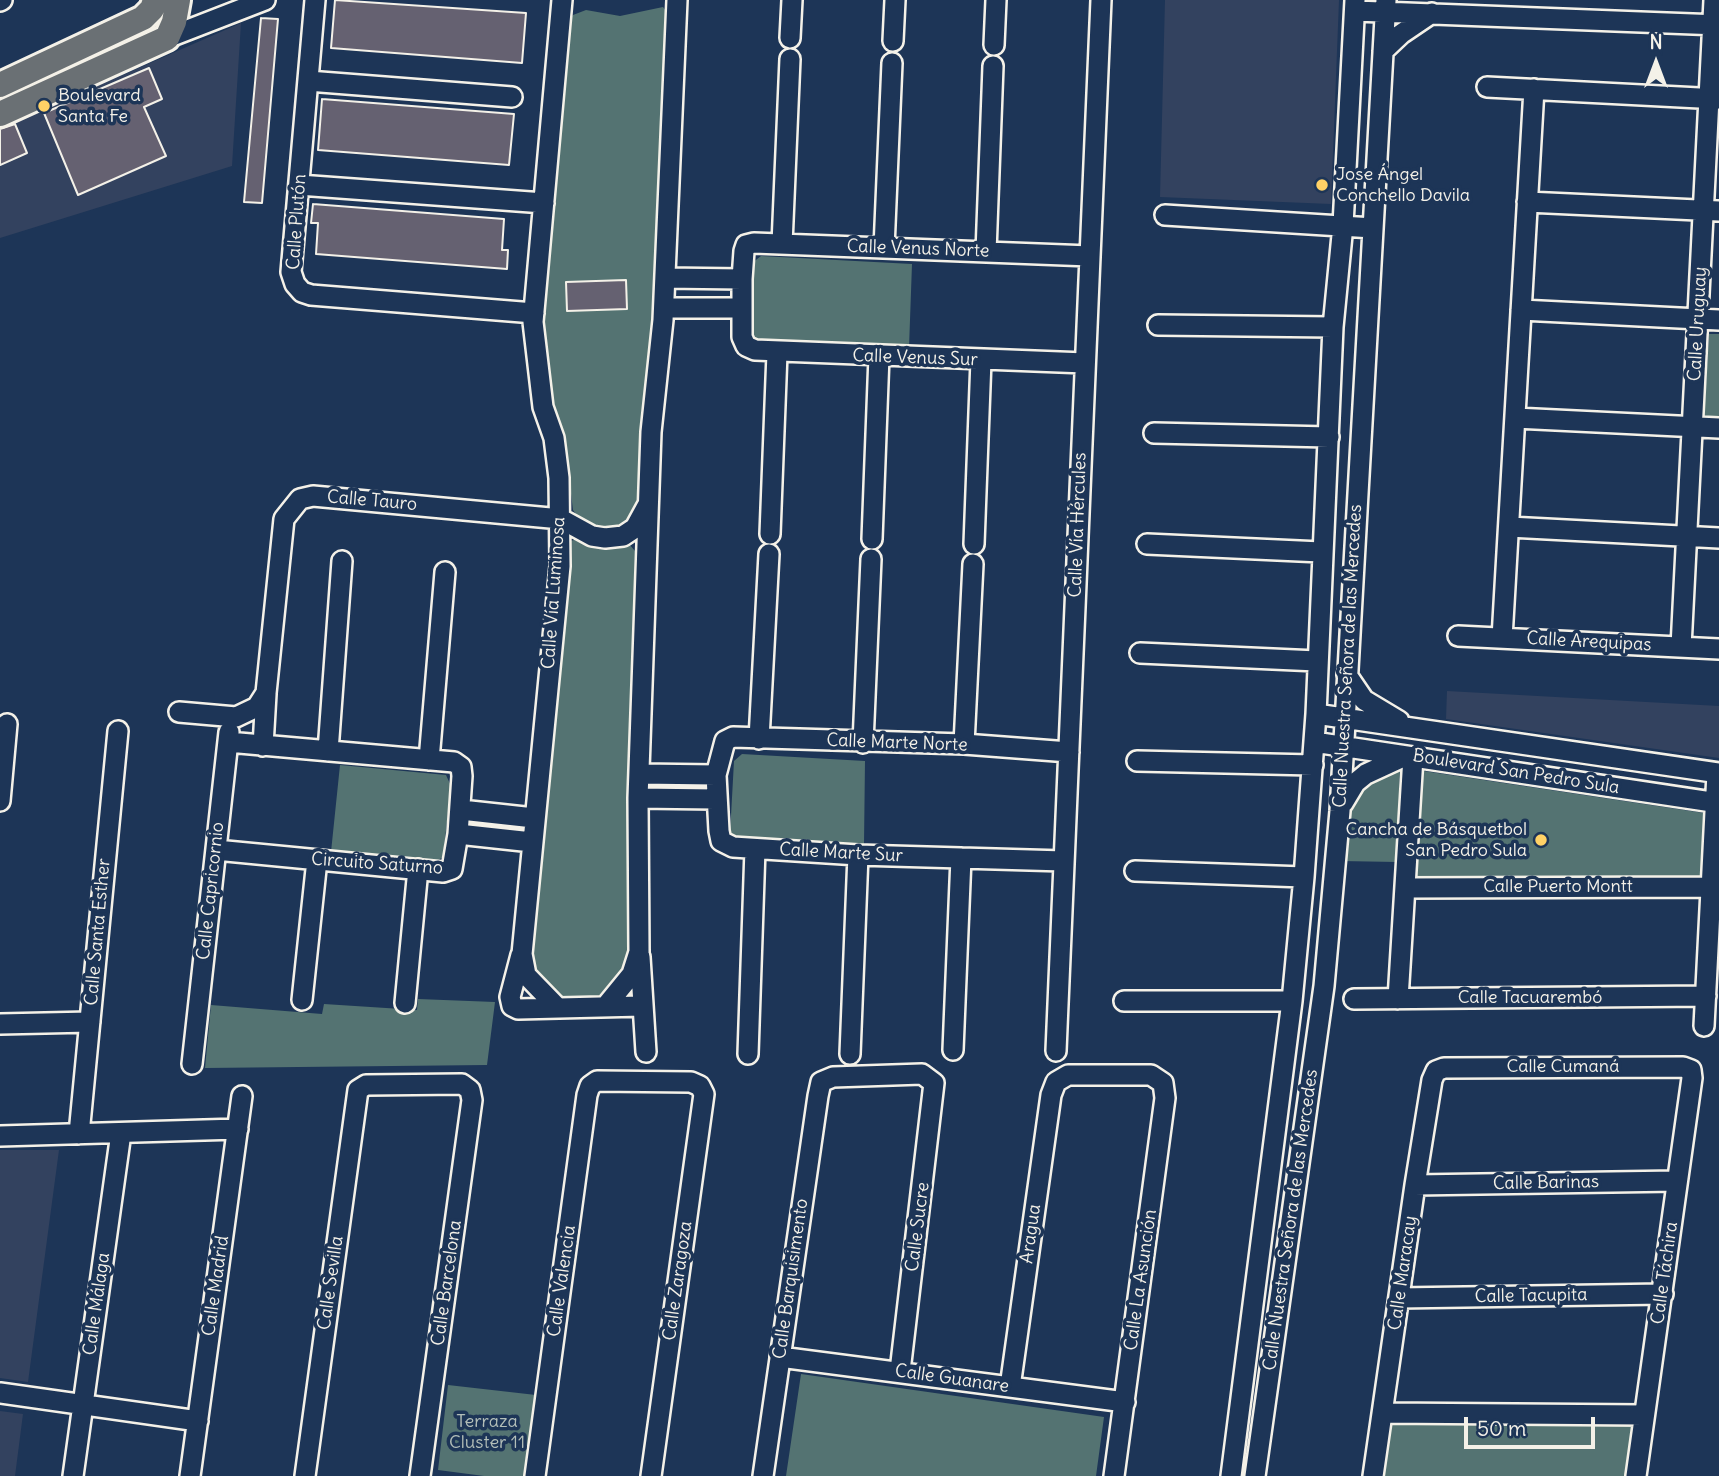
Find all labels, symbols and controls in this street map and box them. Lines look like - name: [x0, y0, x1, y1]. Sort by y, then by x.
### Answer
- north arrow: [1621, 28, 1691, 98]
- text: N: [1649, 30, 1663, 54]
- place label: Boulevard Santa Fe: [58, 85, 141, 128]
- marker: Boulevard Santa Fe: [36, 98, 52, 114]
- place label: Jose Ángel Conchello Davila: [1336, 164, 1470, 206]
- street label: Calle Plutón: [283, 173, 311, 271]
- marker: Jose Ángel Conchello Davila: [1314, 177, 1330, 193]
- street label: Calle Venus Norte: [846, 236, 990, 262]
- street label: Calle Uruguay: [1684, 266, 1712, 382]
- street label: Calle Venus Sur: [852, 345, 978, 371]
- street label: Calle Vía Hércules: [1065, 452, 1091, 598]
- street label: Calle Tauro: [326, 486, 418, 516]
- street label: Calle Nuestra Señora de las Mercedes: [1329, 504, 1367, 808]
- street label: Calle Vía Luminosa: [538, 516, 570, 670]
- street label: Calle Arequipas: [1526, 628, 1652, 656]
- street label: Calle Marte Norte: [826, 730, 968, 756]
- street label: Boulevard San Pedro Sula: [1411, 745, 1621, 799]
- place label: Cancha de Básquetbol San Pedro Sula: [1346, 819, 1527, 862]
- street label: Calle Capricornio: [193, 821, 229, 961]
- marker: Cancha de Básquetbol San Pedro Sula: [1533, 832, 1549, 848]
- street label: Calle Marte Sur: [779, 839, 903, 867]
- street label: Circuito Saturno: [310, 849, 444, 879]
- street label: Calle Santa Esther: [81, 858, 115, 1006]
- street label: Calle Puerto Montt: [1483, 876, 1633, 898]
- street label: Calle Tacuarembó: [1458, 987, 1602, 1009]
- street label: Calle Cumaná: [1507, 1056, 1619, 1078]
- street label: Calle Nuestra Señora de las Mercedes: [1259, 1068, 1323, 1372]
- street label: Calle Barinas: [1493, 1171, 1599, 1195]
- street label: Calle Sucre: [902, 1181, 934, 1273]
- street label: Calle Barquisimento: [769, 1197, 813, 1361]
- street label: Aragua: [1016, 1203, 1046, 1265]
- street label: Calle La Asunción: [1120, 1208, 1162, 1352]
- street label: Calle Maracay: [1384, 1214, 1422, 1332]
- street label: Calle Barcelona: [427, 1219, 467, 1347]
- street label: Calle Zaragoza: [659, 1220, 697, 1342]
- street label: Calle Táchira: [1647, 1220, 1683, 1326]
- street label: Calle Valencia: [543, 1224, 581, 1338]
- street label: Calle Madrid: [198, 1234, 234, 1338]
- street label: Calle Sevilla: [314, 1235, 348, 1331]
- street label: Calle Málaga: [79, 1251, 115, 1357]
- street label: Calle Tacupita: [1474, 1284, 1588, 1308]
- street label: Calle Guanare: [894, 1360, 1010, 1398]
- scale bar: [1467, 1402, 1598, 1446]
- park label: Terraza Cluster 11: [449, 1411, 525, 1454]
- text: 50 m: [1477, 1415, 1526, 1442]

